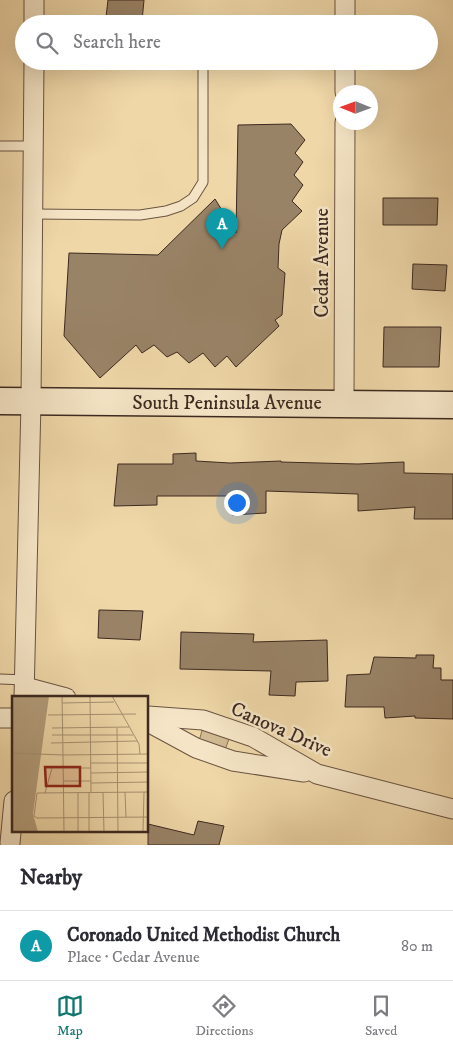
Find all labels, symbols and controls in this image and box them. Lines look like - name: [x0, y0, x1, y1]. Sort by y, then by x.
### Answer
- search box: [15, 15, 438, 70]
- icon: search: [33, 29, 61, 57]
- text: Search here: [73, 31, 161, 54]
- north arrow: [333, 85, 378, 130]
- pin: A: [206, 208, 238, 249]
- street label: Cedar Avenue: [310, 208, 335, 318]
- street label: South Peninsula Avenue: [132, 391, 322, 416]
- your location: [224, 490, 250, 516]
- inset map: [12, 696, 149, 832]
- street label: Canova Drive: [227, 697, 335, 763]
- text: Nearby: [20, 865, 82, 891]
- text: Coronado United Methodist Church: [67, 924, 340, 947]
- text: A: [31, 936, 41, 956]
- text: 80 m: [401, 936, 433, 956]
- text: Place · Cedar Avenue: [67, 947, 200, 967]
- tab: Map: [56, 992, 84, 1040]
- tab: Directions: [195, 992, 253, 1040]
- tab: Saved: [365, 992, 397, 1040]

